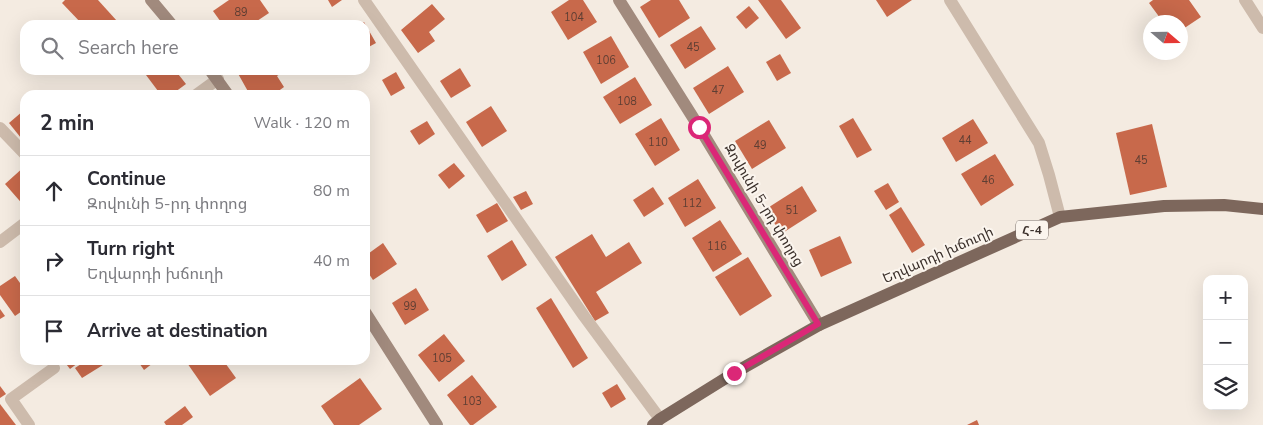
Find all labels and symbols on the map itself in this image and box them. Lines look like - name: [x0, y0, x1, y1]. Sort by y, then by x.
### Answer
- house number: 89: [234, 5, 248, 20]
- house number: 104: [564, 10, 584, 25]
- north arrow: [1143, 15, 1188, 60]
- house number: 45: [686, 40, 700, 55]
- house number: 106: [596, 53, 616, 68]
- house number: 47: [711, 83, 725, 98]
- house number: 108: [617, 94, 637, 109]
- route start: [688, 116, 711, 139]
- house number: 44: [958, 133, 972, 148]
- house number: 110: [648, 135, 668, 150]
- house number: 49: [753, 138, 767, 153]
- street label: Զովունի 5-րդ փողոց: [720, 140, 808, 270]
- house number: 45: [1134, 153, 1148, 168]
- house number: 46: [981, 173, 995, 188]
- house number: 112: [682, 196, 702, 211]
- house number: 51: [785, 203, 799, 218]
- road number: Հ-4: [1016, 220, 1048, 240]
- street label: Եղվարդի խճուղի: [880, 222, 996, 288]
- house number: 116: [707, 239, 727, 254]
- house number: 99: [403, 299, 417, 314]
- house number: 105: [432, 351, 452, 366]
- route end: [723, 362, 746, 385]
- house number: 103: [462, 394, 482, 409]

